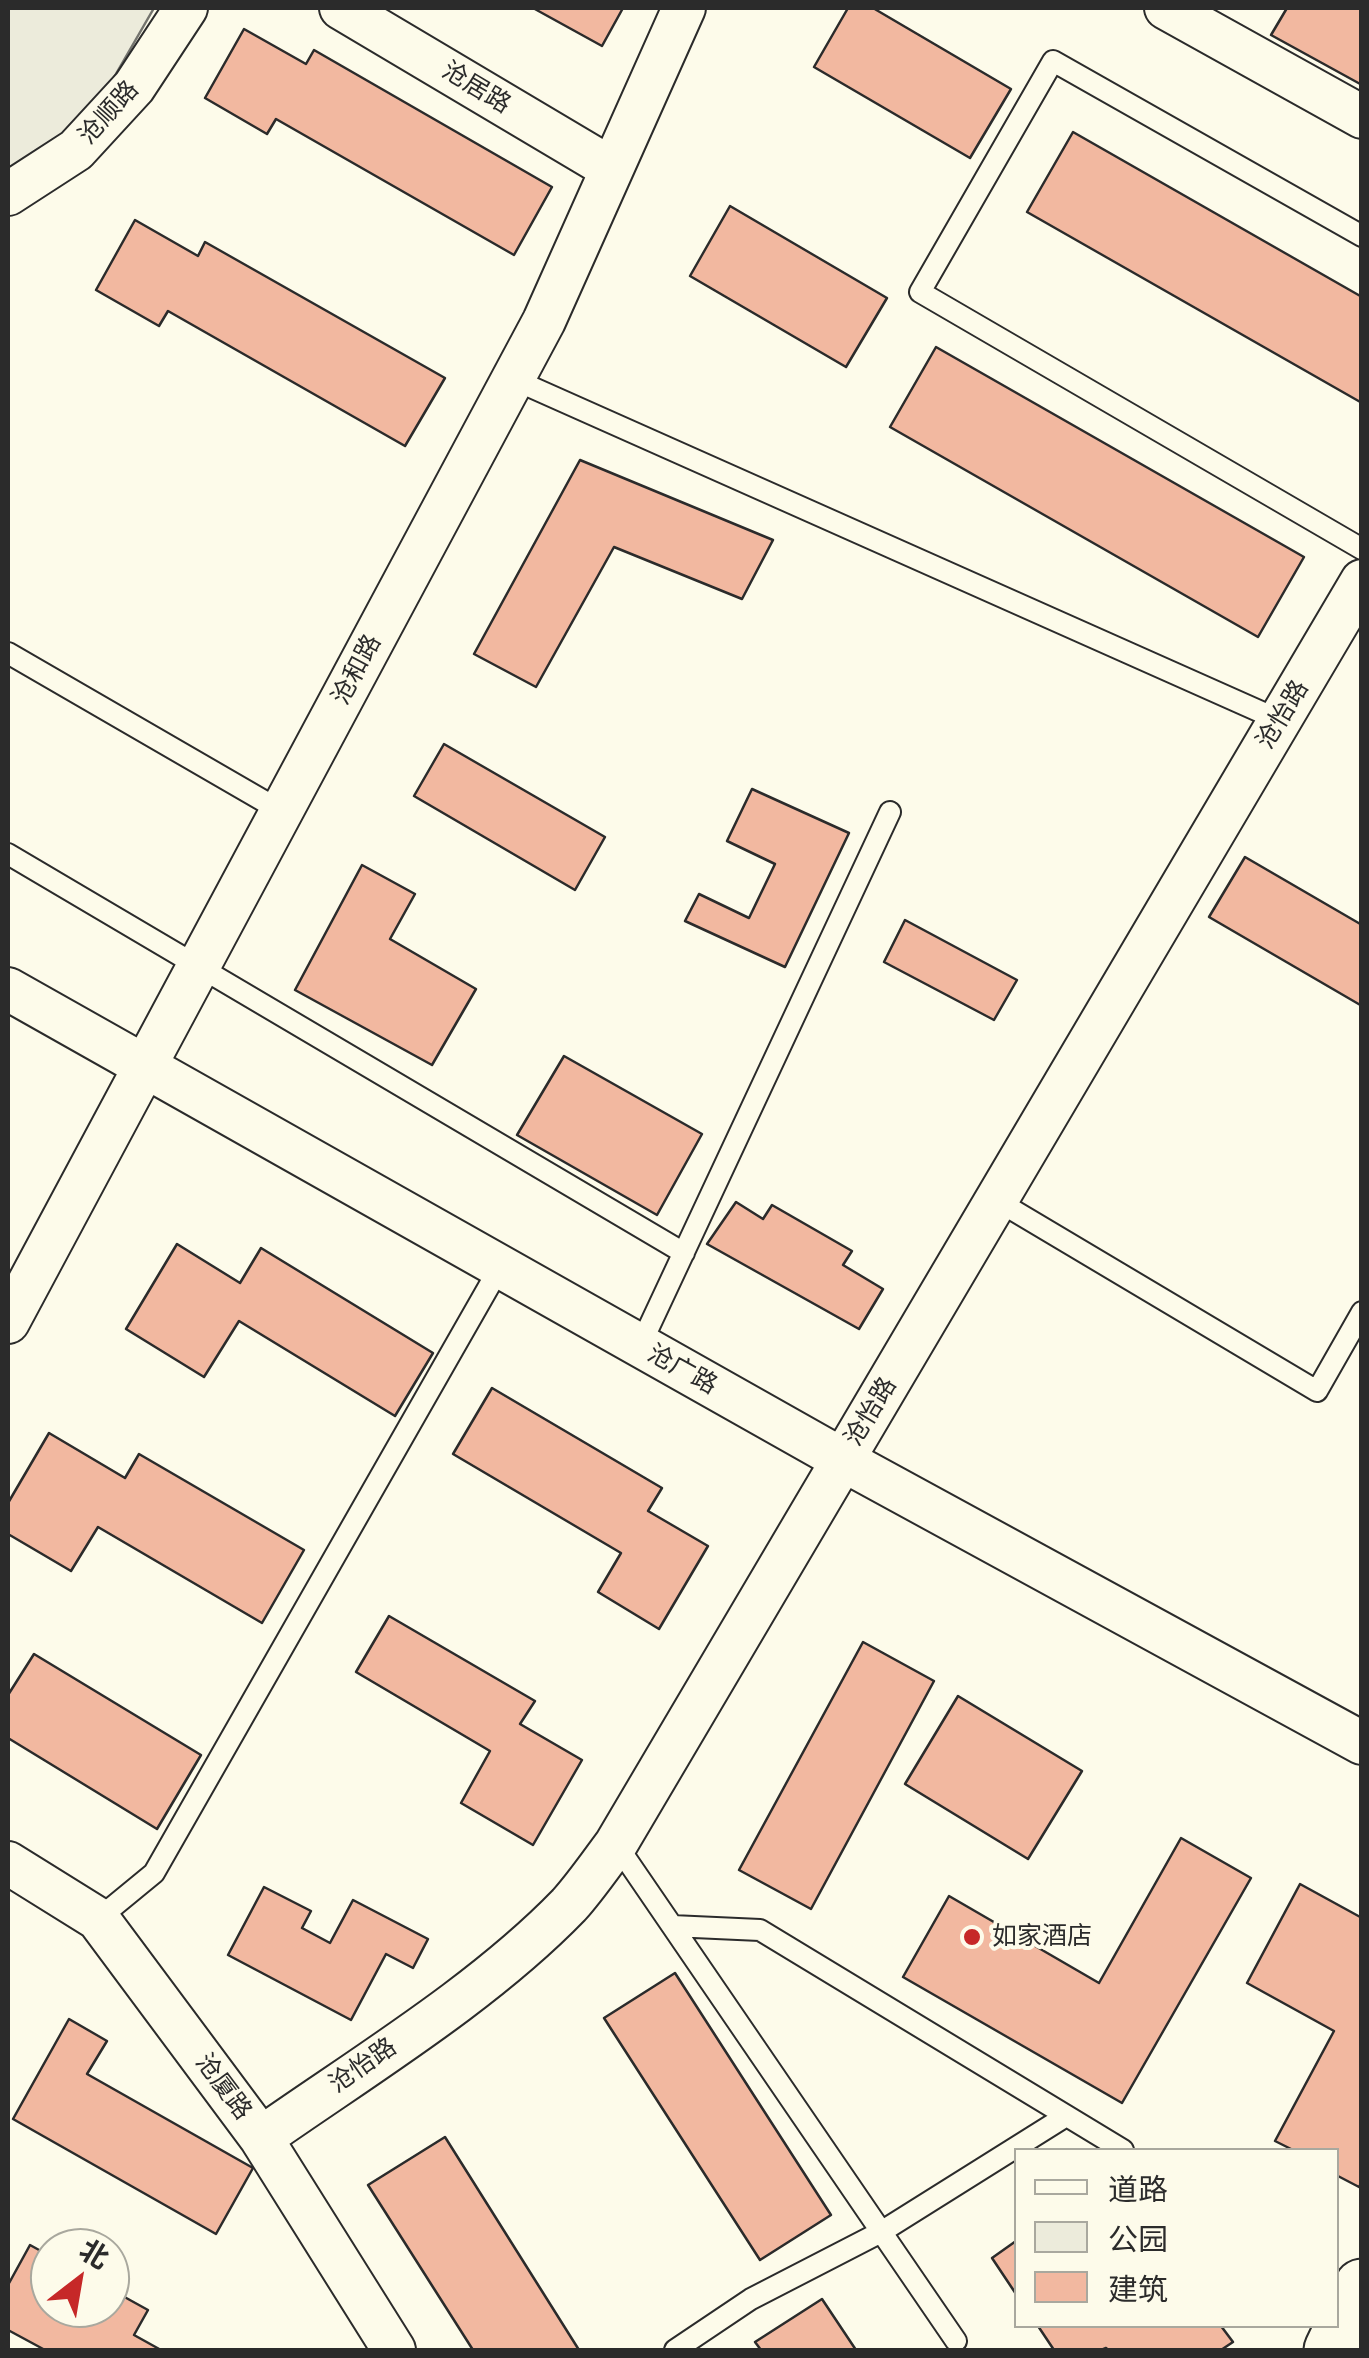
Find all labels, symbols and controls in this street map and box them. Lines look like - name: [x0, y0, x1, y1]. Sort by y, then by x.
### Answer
- street label: 沧居路: [436, 56, 516, 120]
- street label: 沧顺路: [73, 75, 145, 151]
- street label: 沧和路: [326, 630, 388, 710]
- street label: 沧怡路: [1251, 675, 1315, 755]
- street label: 沧广路: [642, 1339, 722, 1401]
- street label: 沧怡路: [839, 1372, 903, 1452]
- place label: 如家酒店: [992, 1922, 1092, 1952]
- marker: 如家酒店: [961, 1926, 983, 1948]
- street label: 沧怡路: [324, 2032, 402, 2100]
- street label: 沧厦路: [188, 2048, 258, 2126]
- legend: [1014, 2148, 1339, 2328]
- text: 道路: [1108, 2169, 1168, 2208]
- text: 公园: [1108, 2219, 1168, 2258]
- north arrow: [30, 2228, 130, 2328]
- text: 北: [73, 2230, 116, 2277]
- text: 建筑: [1108, 2269, 1168, 2308]

